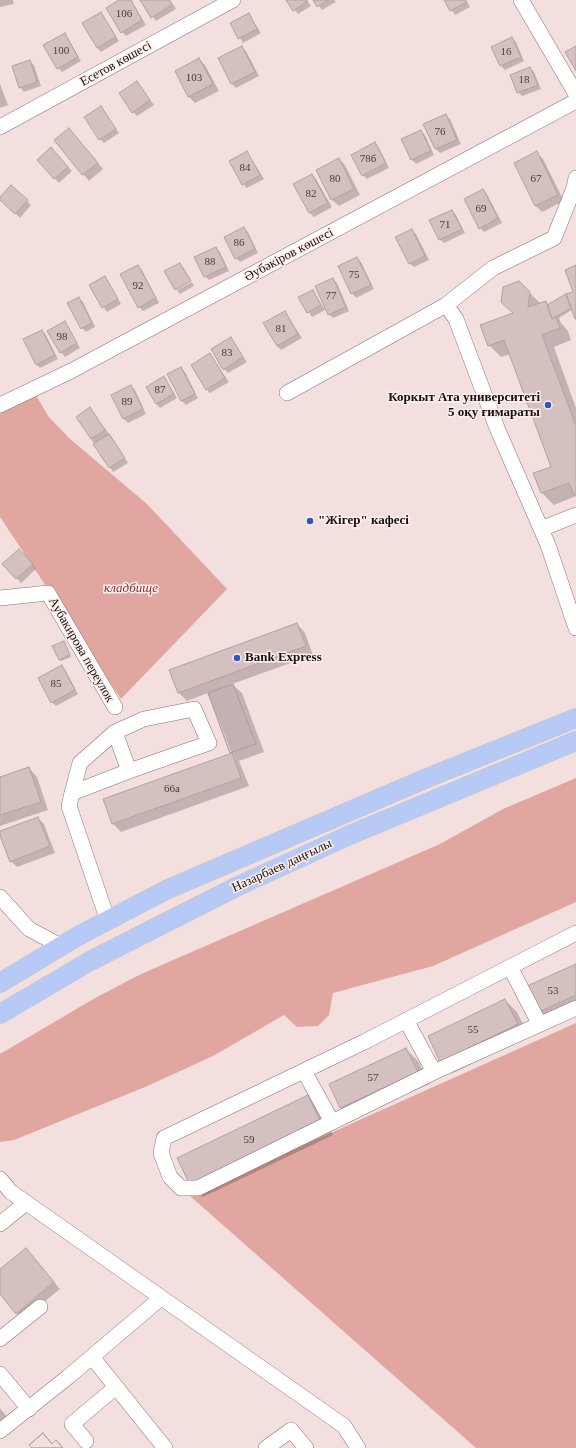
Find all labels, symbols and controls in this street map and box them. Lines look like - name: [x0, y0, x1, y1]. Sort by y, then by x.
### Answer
- house number: 106: [116, 7, 132, 21]
- street label: Есетов көшесі: [78, 38, 154, 90]
- house number: 100: [53, 44, 69, 58]
- house number: 16: [500, 45, 512, 59]
- house number: 103: [186, 71, 202, 85]
- house number: 18: [518, 73, 530, 87]
- house number: 76: [434, 125, 446, 139]
- house number: 78б: [360, 152, 376, 166]
- house number: 84: [240, 161, 250, 175]
- house number: 80: [330, 172, 340, 186]
- house number: 67: [530, 172, 542, 186]
- house number: 82: [306, 187, 316, 201]
- house number: 69: [476, 202, 486, 216]
- house number: 71: [440, 218, 450, 232]
- street label: Әубәкіров көшесі: [242, 225, 336, 285]
- house number: 86: [234, 236, 244, 250]
- house number: 88: [204, 255, 216, 269]
- house number: 75: [348, 268, 360, 282]
- house number: 92: [132, 279, 144, 293]
- house number: 77: [326, 289, 336, 303]
- house number: 81: [276, 322, 286, 336]
- house number: 98: [56, 330, 68, 344]
- house number: 83: [222, 346, 232, 360]
- house number: 87: [154, 383, 166, 397]
- place label: Коркыт Ата университеті 5 оқу ғимараты: [388, 390, 540, 421]
- house number: 89: [122, 395, 132, 409]
- marker: Коркыт Ата университеті 5 оқу ғимараты: [543, 400, 553, 410]
- place label: "Жігер" кафесі: [318, 513, 409, 529]
- marker: "Жігер" кафесі: [305, 516, 315, 526]
- park label: кладбище: [104, 581, 158, 597]
- street label: Аубакирова переулок: [45, 595, 117, 705]
- place label: Bank Express: [245, 650, 322, 666]
- marker: Bank Express: [232, 653, 242, 663]
- house number: 85: [50, 677, 62, 691]
- house number: 66а: [164, 782, 180, 796]
- street label: Назарбаев даңғылы: [229, 836, 335, 896]
- house number: 53: [548, 984, 558, 998]
- house number: 55: [468, 1023, 478, 1037]
- house number: 57: [368, 1071, 378, 1085]
- house number: 59: [244, 1133, 254, 1147]

